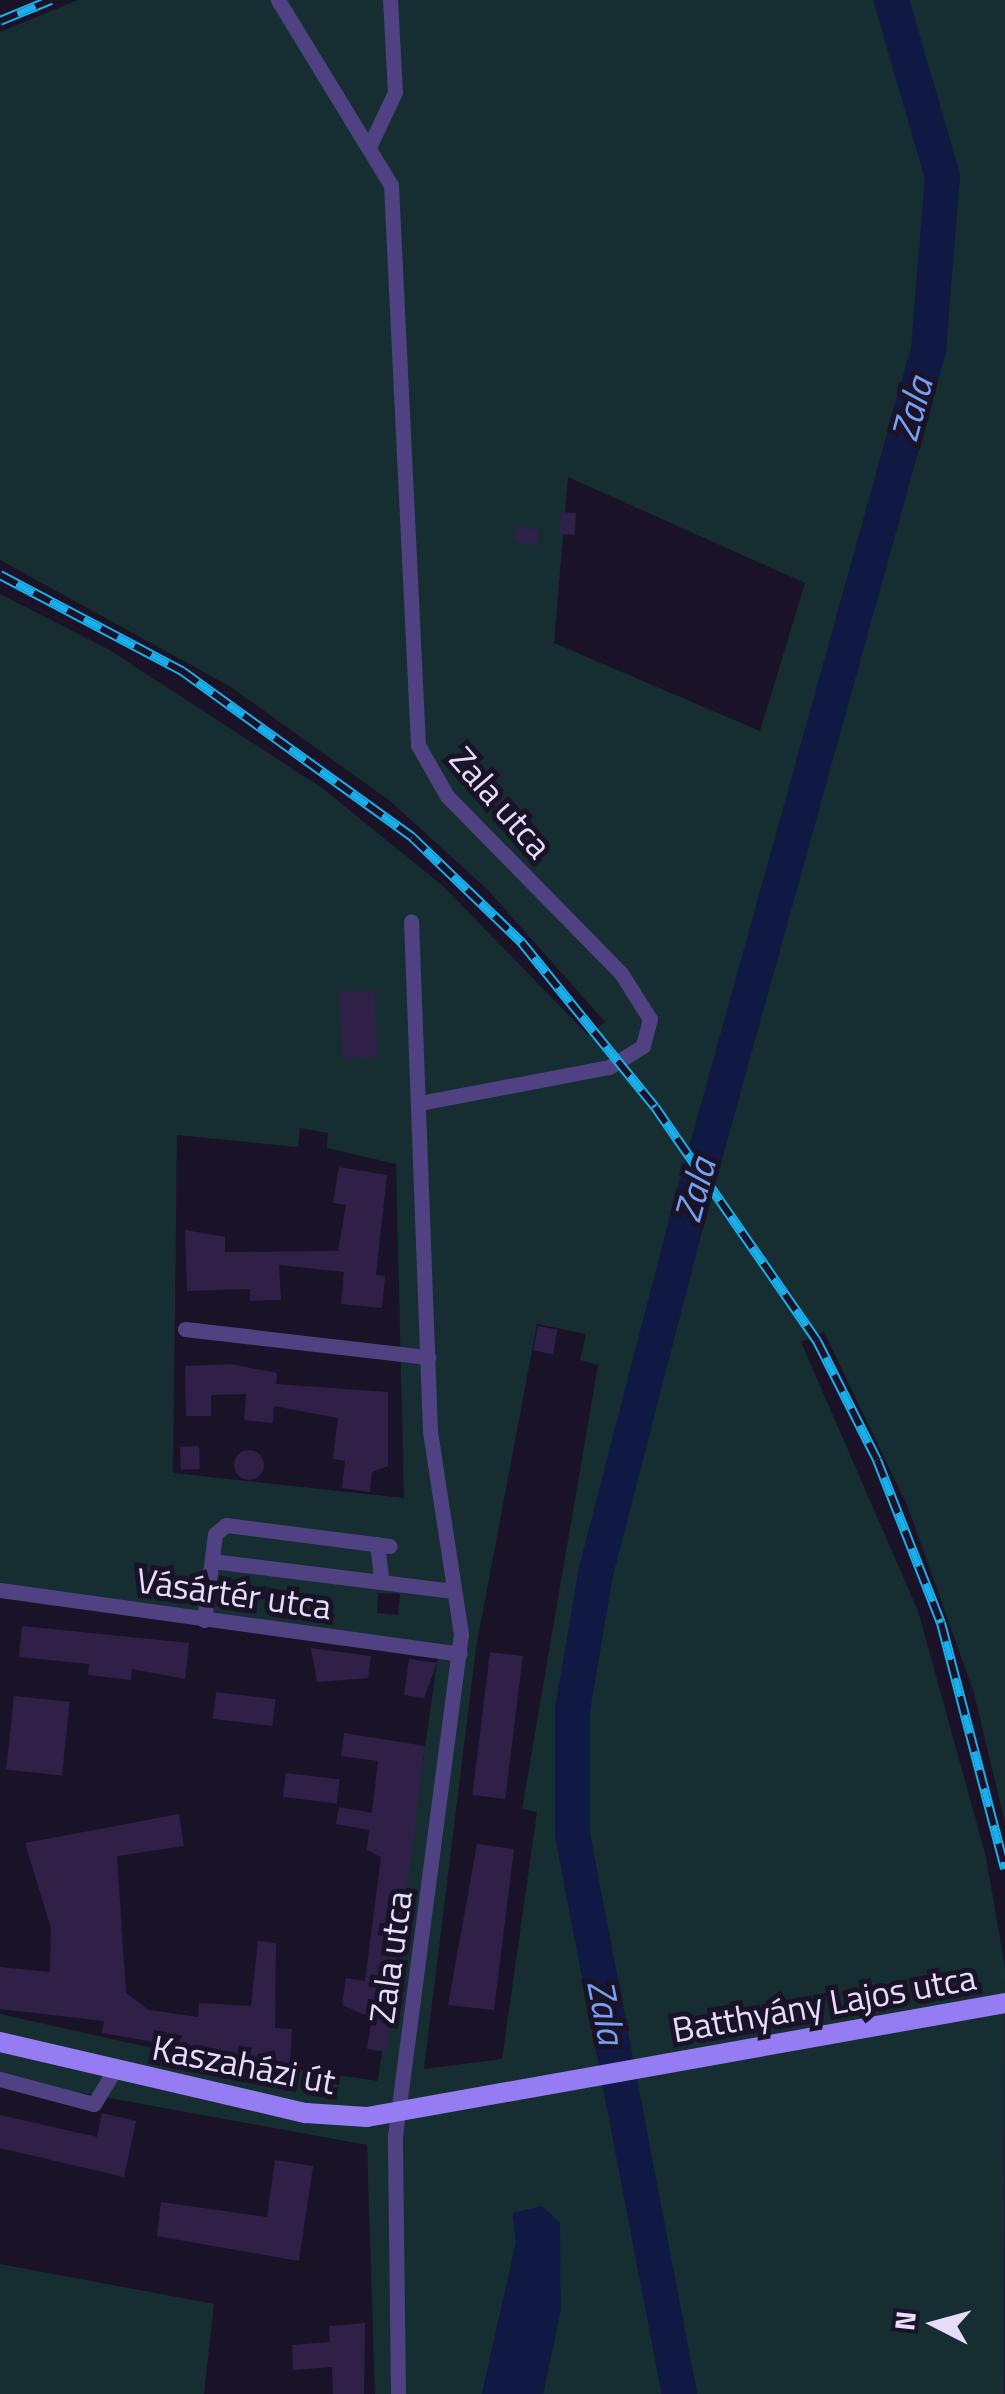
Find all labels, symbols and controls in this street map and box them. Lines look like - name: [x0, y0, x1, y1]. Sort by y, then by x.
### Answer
- water label: Zala: [882, 372, 942, 446]
- street label: Zala utca: [441, 738, 561, 866]
- water label: Zala: [665, 1153, 725, 1227]
- street label: Vásártér utca: [134, 1559, 334, 1627]
- street label: Zala utca: [360, 1888, 420, 2026]
- street label: Batthyány Lajos utca: [669, 1956, 979, 2050]
- water label: Zala: [577, 1976, 635, 2048]
- street label: Kaszaházi út: [149, 2026, 339, 2102]
- north arrow: [885, 2274, 985, 2374]
- text: N: [882, 2309, 927, 2333]

